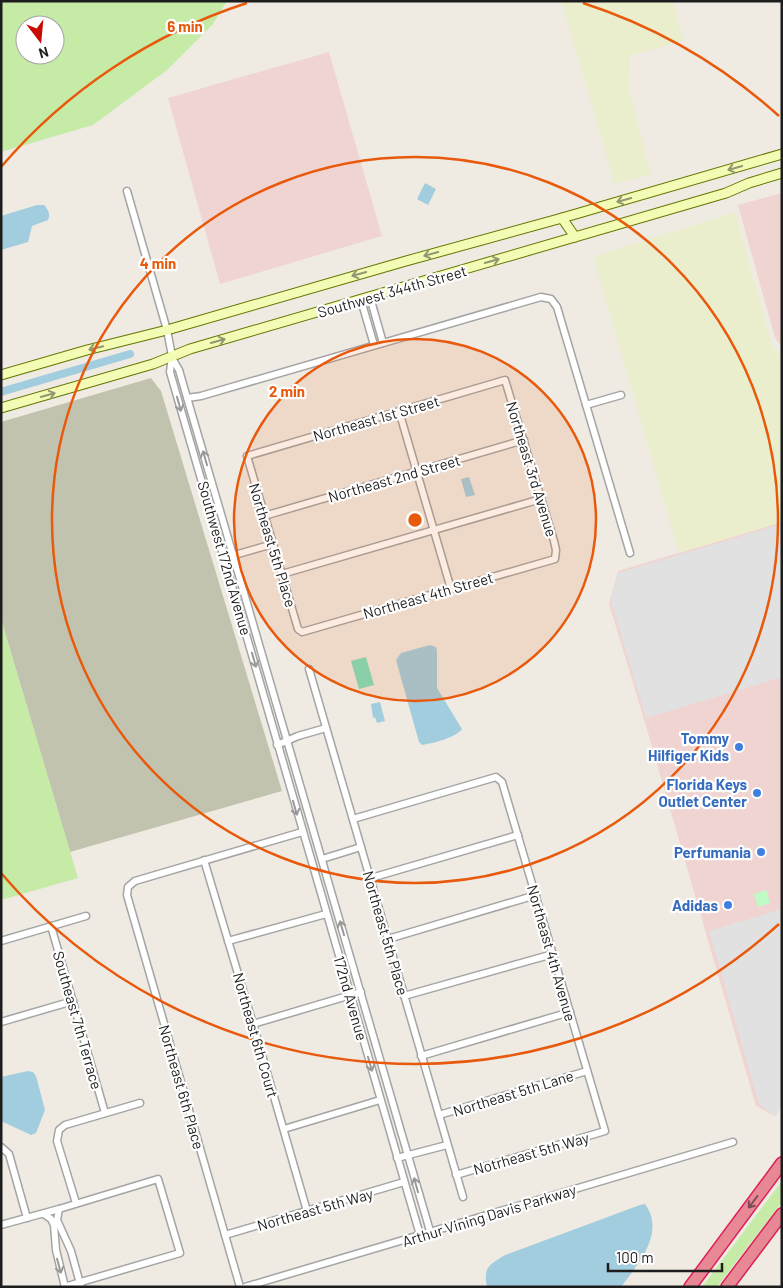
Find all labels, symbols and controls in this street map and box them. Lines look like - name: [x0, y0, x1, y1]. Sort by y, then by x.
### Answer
- north arrow: [15, 15, 65, 65]
- text: 6 min: [167, 17, 203, 35]
- text: N: [37, 44, 51, 62]
- one-way arrow: [727, 164, 743, 173]
- one-way arrow: [616, 196, 632, 206]
- one-way arrow: [423, 250, 439, 259]
- text: 4 min: [140, 254, 176, 272]
- one-way arrow: [483, 256, 499, 266]
- street label: Southwest 344th Street: [315, 261, 469, 321]
- one-way arrow: [351, 270, 367, 280]
- one-way arrow: [210, 336, 226, 346]
- one-way arrow: [89, 344, 105, 353]
- text: 2 min: [269, 382, 305, 400]
- one-way arrow: [40, 389, 56, 399]
- street label: Northeast 1st Street: [311, 391, 441, 445]
- one-way arrow: [175, 395, 185, 411]
- street label: Northeast 3rd Avenue: [503, 399, 561, 539]
- street label: Northeast 2nd Street: [326, 450, 462, 506]
- one-way arrow: [199, 451, 209, 467]
- street label: Southwest 172nd Avenue: [194, 479, 256, 637]
- street label: Northeast 5th Place: [246, 481, 300, 609]
- centre of rings: [406, 511, 424, 529]
- street label: Northeast 4th Street: [361, 568, 495, 622]
- one-way arrow: [250, 652, 260, 668]
- place label: Tommy Hilfiger Kids: [648, 729, 729, 764]
- marker: Tommy Hilfiger Kids: [733, 741, 745, 753]
- place label: Florida Keys Outlet Center: [658, 775, 747, 810]
- marker: Florida Keys Outlet Center: [751, 787, 763, 799]
- one-way arrow: [291, 799, 300, 815]
- place label: Perfumania: [674, 843, 751, 861]
- marker: Perfumania: [755, 846, 767, 858]
- street label: Northeast 5th Place: [360, 869, 412, 997]
- street label: Northeast 4th Avenue: [524, 883, 580, 1023]
- place label: Adidas: [672, 896, 718, 914]
- marker: Adidas: [722, 899, 734, 911]
- one-way arrow: [336, 920, 346, 936]
- street label: Southeast 7th Terrace: [50, 949, 106, 1091]
- street label: 172nd Avenue: [330, 954, 372, 1042]
- street label: Northeast 6th Court: [230, 970, 282, 1100]
- street label: Northeast 6th Place: [156, 1023, 208, 1151]
- one-way arrow: [365, 1056, 375, 1072]
- street label: Northeast 5th Lane: [451, 1066, 575, 1120]
- street label: Notrheast 5th Way: [471, 1128, 591, 1178]
- one-way arrow: [411, 1177, 421, 1193]
- street label: Arthur Vining Davis Parkway: [400, 1180, 578, 1250]
- street label: Northeast 5th Way: [255, 1184, 375, 1234]
- one-way arrow: [747, 1195, 758, 1208]
- scale bar: [608, 1240, 722, 1272]
- text: 100 m: [616, 1248, 654, 1266]
- one-way arrow: [55, 1257, 65, 1273]

